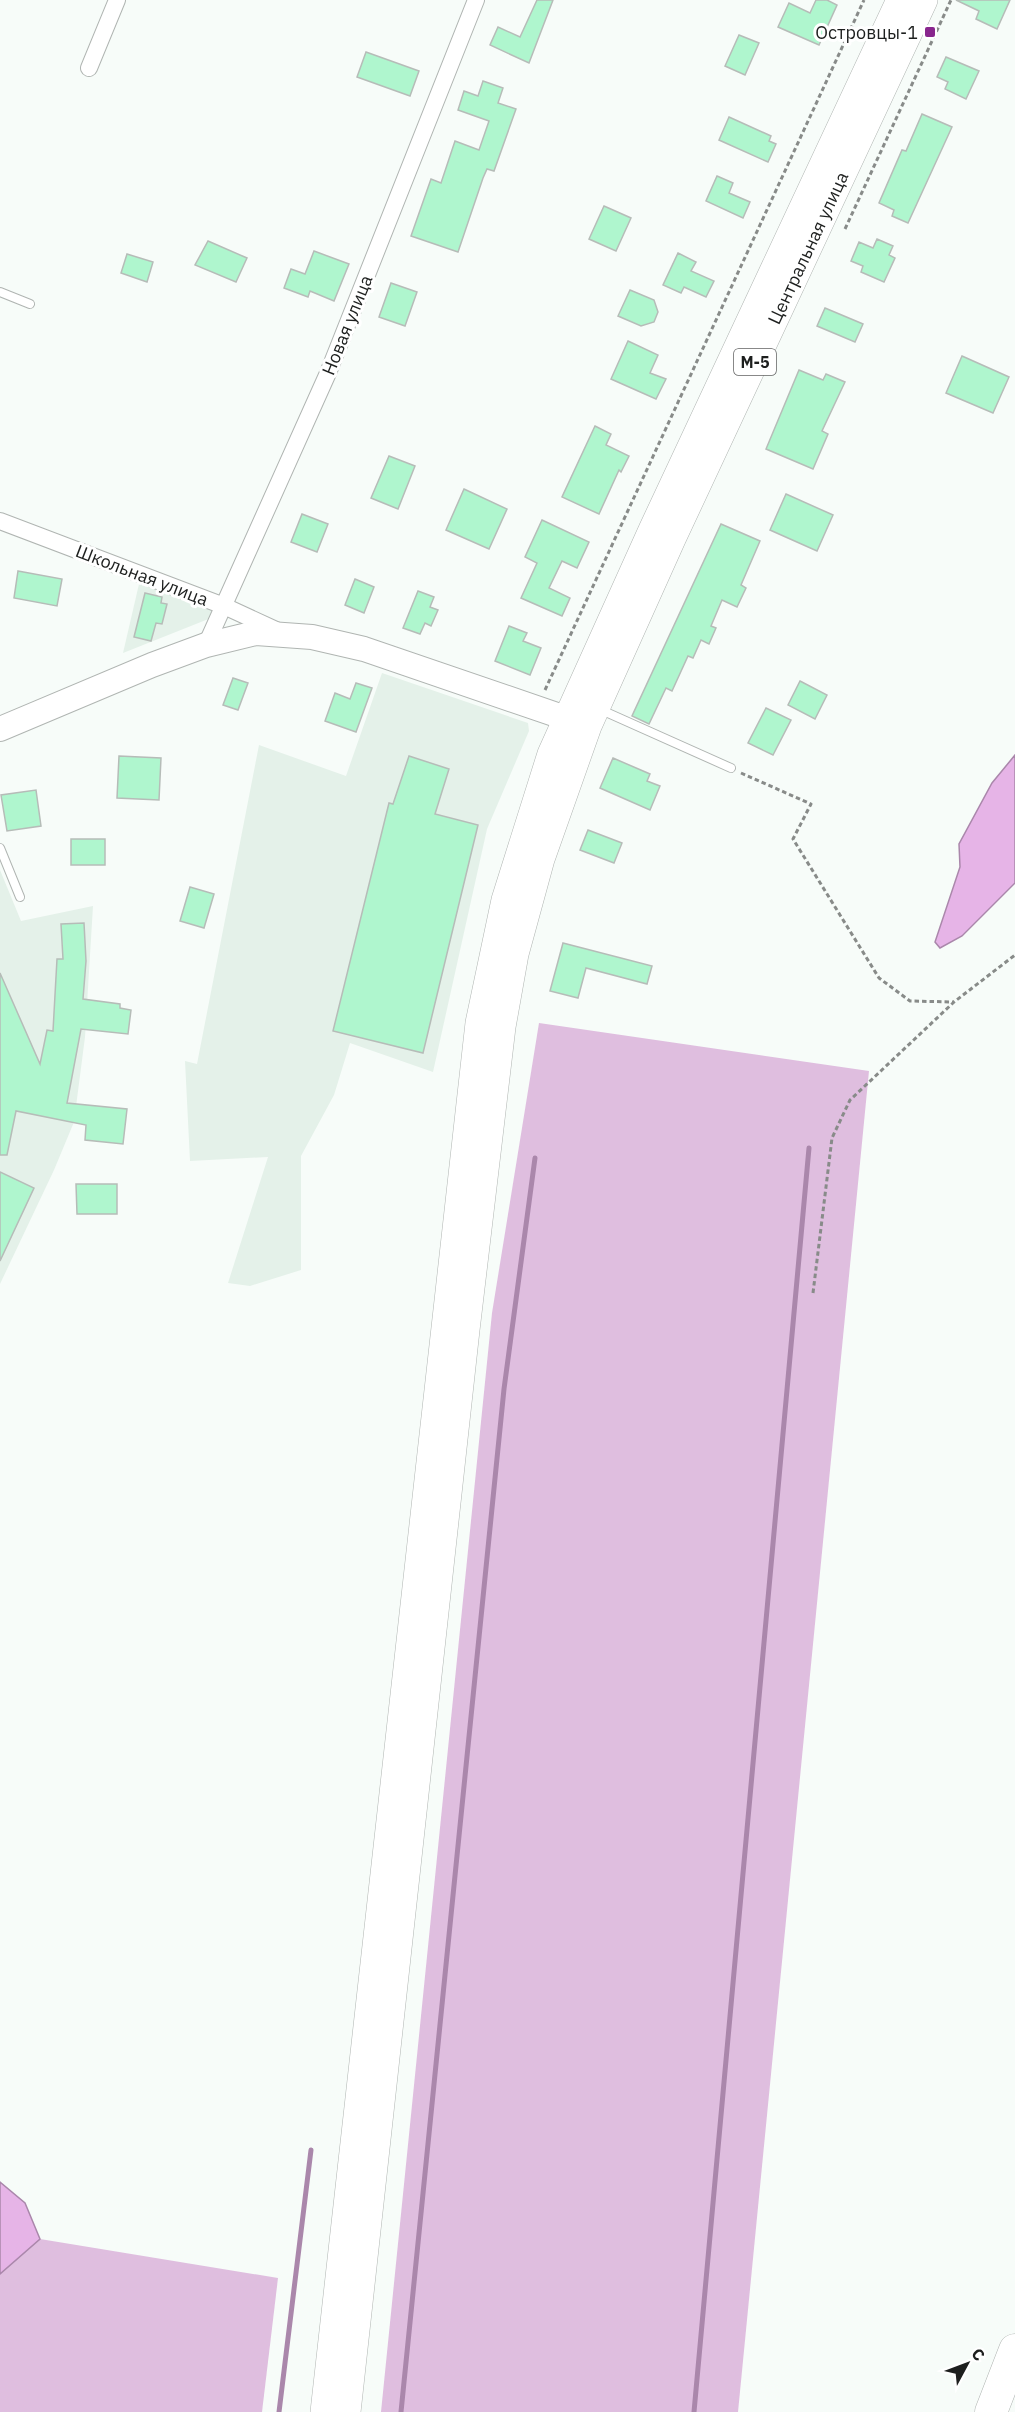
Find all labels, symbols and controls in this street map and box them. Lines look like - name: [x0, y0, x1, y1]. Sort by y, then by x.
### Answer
- place label: Островцы-1: [815, 21, 918, 44]
- marker: Островцы-1: [923, 25, 937, 39]
- street label: Центральная улица: [763, 168, 854, 328]
- street label: Новая улица: [316, 271, 378, 378]
- road number: М-5: [734, 349, 776, 375]
- street label: Школьная улица: [72, 539, 212, 611]
- north arrow: [937, 2334, 997, 2394]
- text: С: [967, 2344, 989, 2365]

